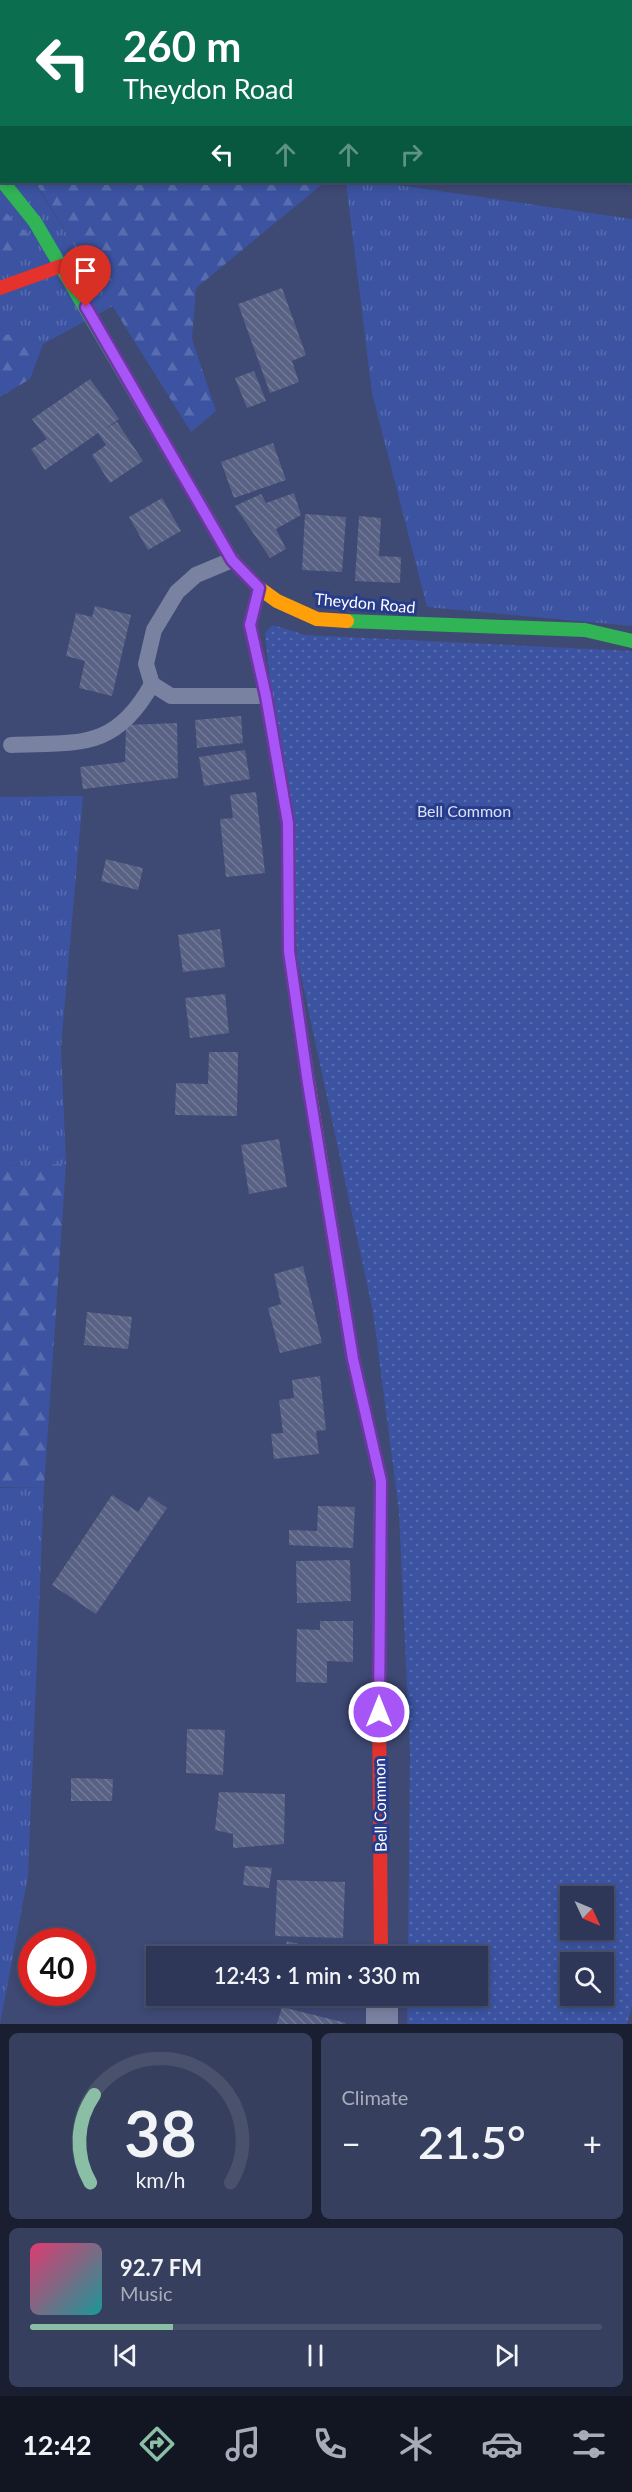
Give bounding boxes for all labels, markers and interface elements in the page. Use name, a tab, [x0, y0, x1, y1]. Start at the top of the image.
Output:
text: 260 m	[123, 21, 241, 71]
icon: left	[24, 24, 102, 102]
text: Theydon Road	[123, 72, 294, 105]
icon: left	[206, 138, 239, 171]
icon: ahead	[269, 138, 302, 171]
icon: ahead	[332, 138, 365, 171]
icon: right	[395, 138, 428, 171]
pin	[60, 245, 111, 307]
icon: arrive	[69, 254, 102, 287]
street label: Theydon Road	[314, 589, 416, 616]
park label: Bell Common	[417, 801, 511, 820]
position arrow	[347, 1680, 411, 1744]
street label: Bell Common	[369, 1758, 390, 1852]
north arrow	[560, 1886, 614, 1940]
map controls	[560, 1886, 614, 2006]
speed limit sign: 40	[18, 1928, 96, 2006]
button: search	[560, 1952, 614, 2006]
text: 12:43 · 1 min · 330 m	[214, 1962, 420, 1989]
text: Climate	[342, 2085, 408, 2109]
text: 38	[124, 2095, 196, 2170]
text: 21.5°	[418, 2115, 526, 2169]
text: −	[342, 2123, 361, 2163]
text: +	[583, 2123, 602, 2163]
text: km/h	[135, 2167, 185, 2193]
text: 92.7 FM	[120, 2254, 202, 2281]
text: Music	[120, 2281, 173, 2305]
icon: previous	[109, 2339, 142, 2372]
icon: pause	[299, 2339, 332, 2372]
icon: next	[490, 2339, 523, 2372]
icon: directions	[136, 2423, 178, 2465]
icon: music	[222, 2423, 264, 2465]
icon: phone	[309, 2423, 351, 2465]
icon: climate	[395, 2423, 437, 2465]
icon: car	[481, 2423, 523, 2465]
icon: filters	[568, 2423, 610, 2465]
text: 12:42	[22, 2428, 92, 2461]

